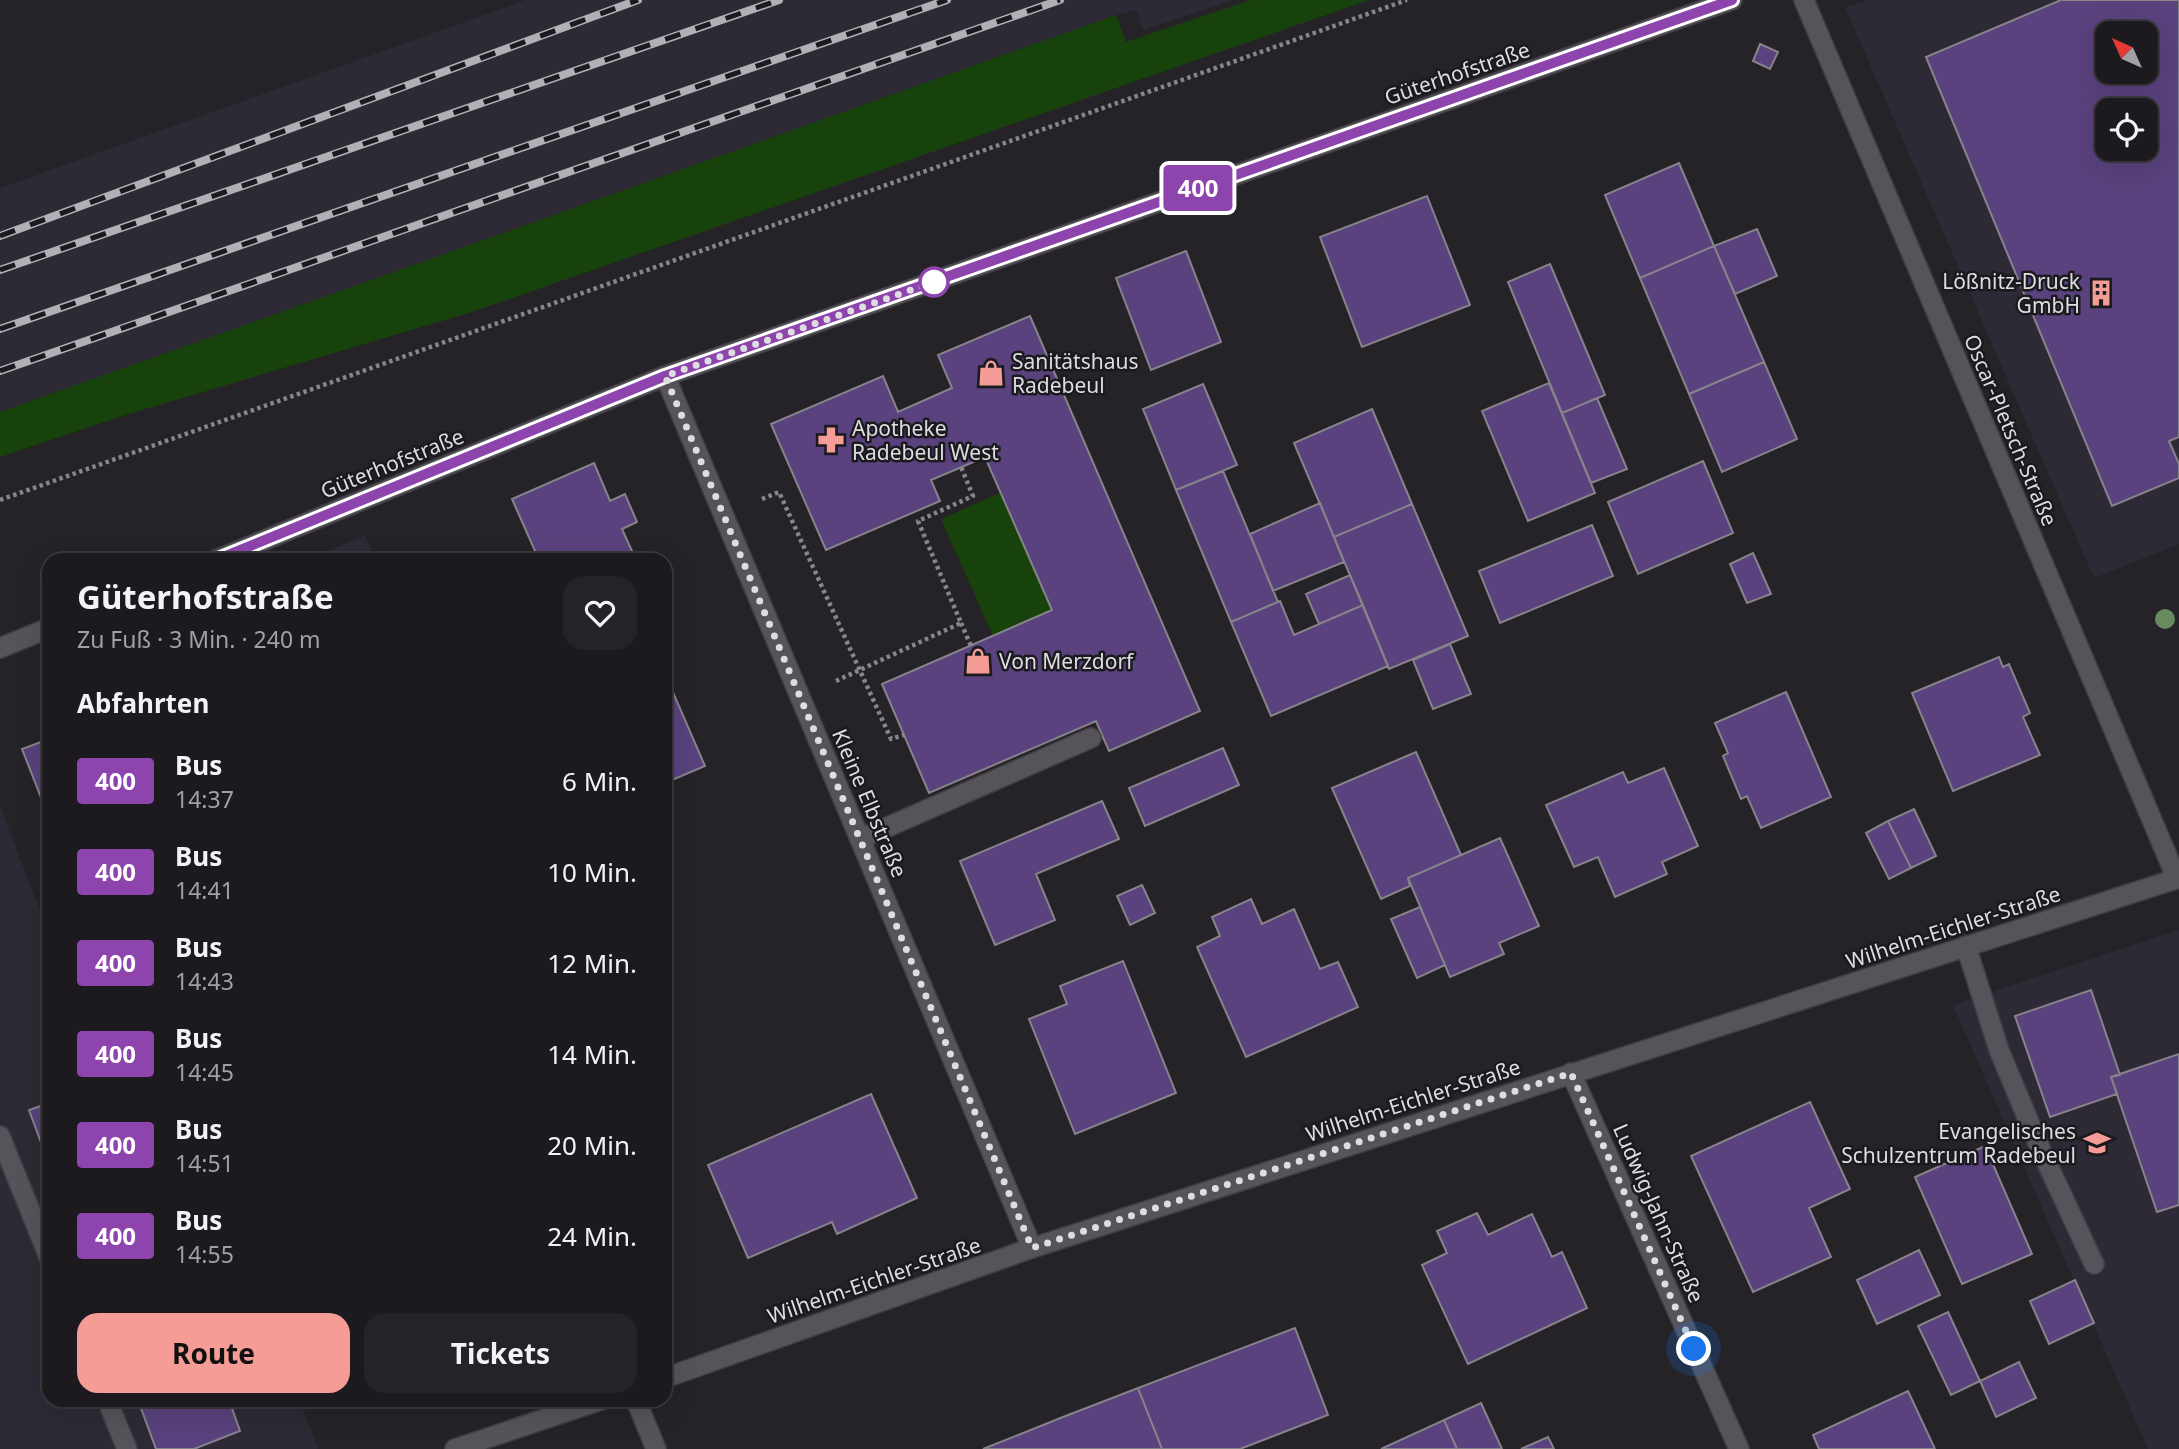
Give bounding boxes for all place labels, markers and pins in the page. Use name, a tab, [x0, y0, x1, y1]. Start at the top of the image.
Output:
unlabelled marker	[919, 267, 949, 297]
place label: Lößnitz-Druck GmbH	[1942, 267, 2081, 319]
building icon: Lößnitz-Druck GmbH	[2086, 278, 2116, 308]
place label: Sanitätshaus Radebeul	[1012, 347, 1139, 399]
shop icon: Sanitätshaus Radebeul	[976, 358, 1006, 388]
place label: Apotheke Radebeul West	[852, 414, 999, 466]
pharmacy icon: Apotheke Radebeul West	[816, 425, 846, 455]
shop icon: Von Merzdorf	[963, 646, 993, 676]
place label: Von Merzdorf	[999, 647, 1135, 675]
place label: Evangelisches Schulzentrum Radebeul	[1841, 1117, 2076, 1169]
school or university icon: Evangelisches Schulzentrum Radebeul	[2082, 1128, 2112, 1158]

